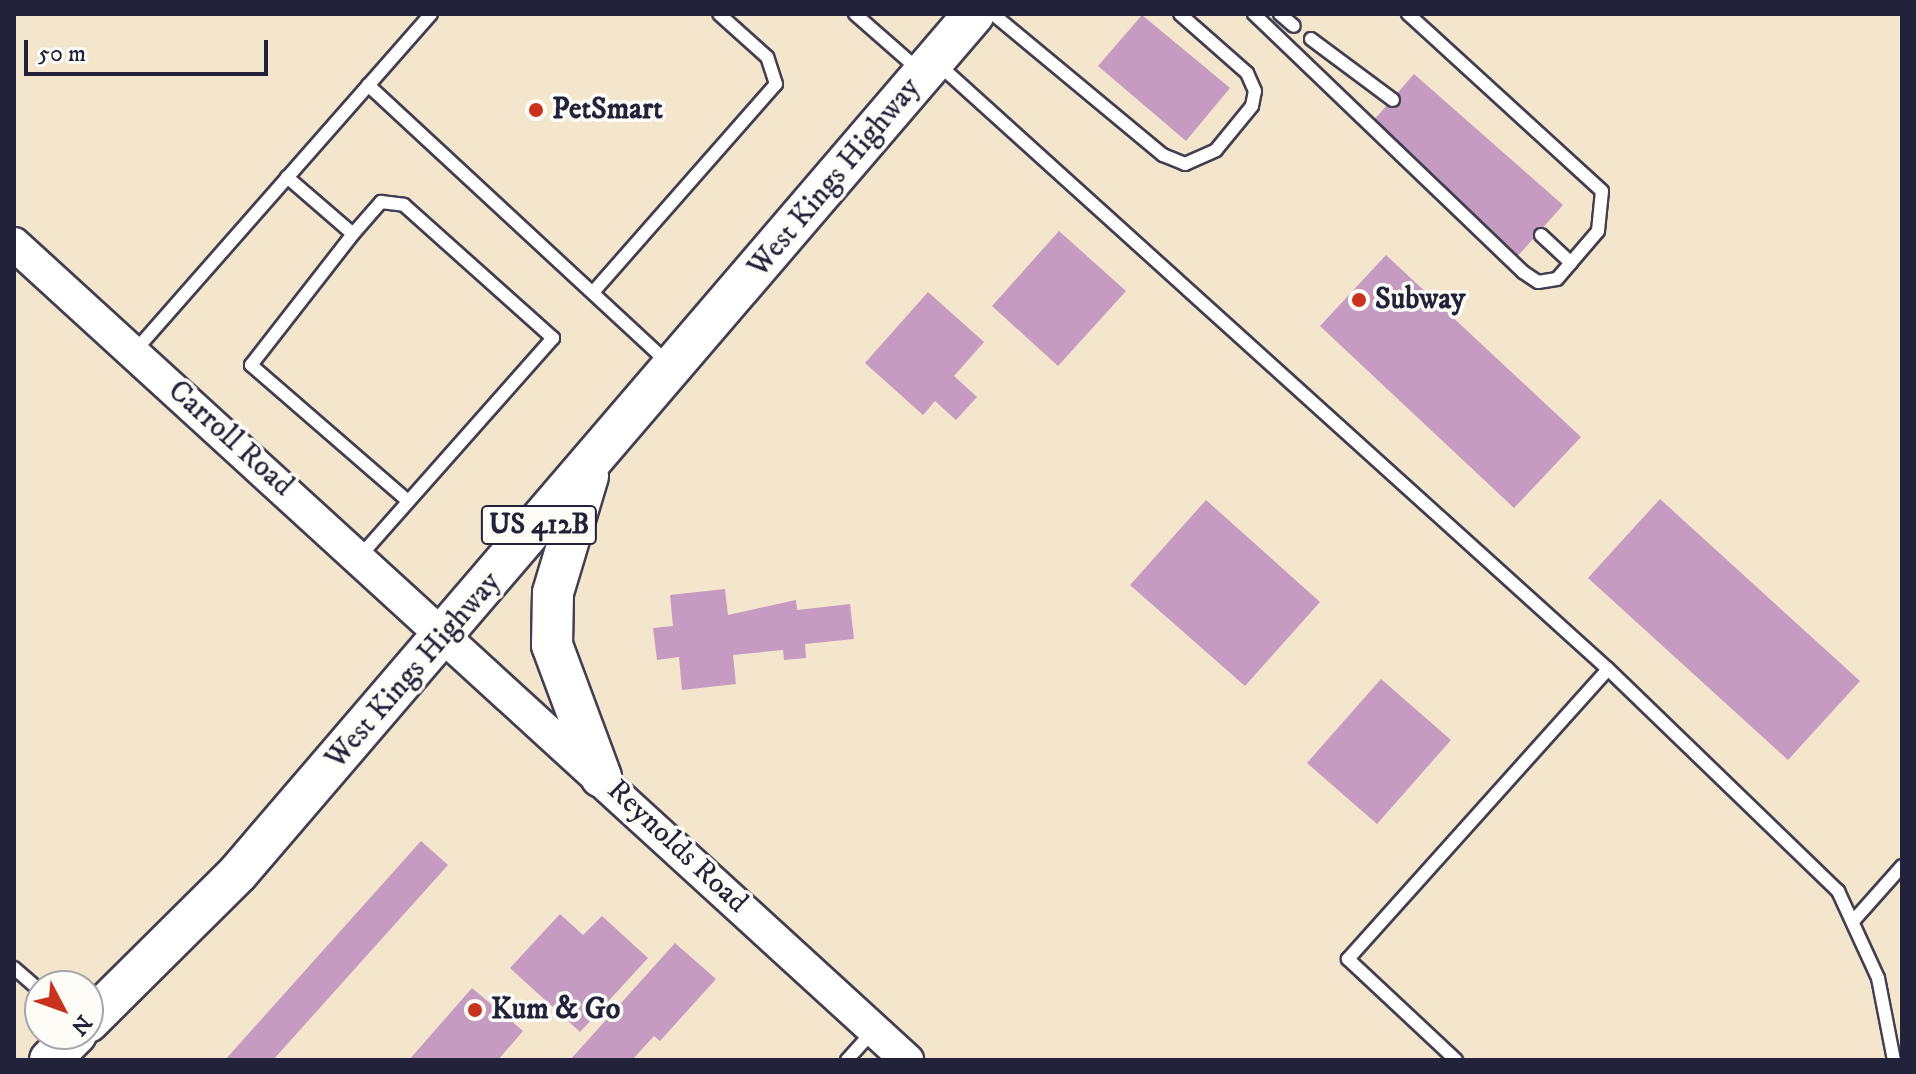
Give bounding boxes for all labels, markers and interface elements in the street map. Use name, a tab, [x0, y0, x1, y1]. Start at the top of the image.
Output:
scale bar	[28, 24, 272, 74]
text: 50 m	[38, 39, 86, 69]
street label: West Kings Highway	[741, 71, 929, 285]
place label: PetSmart	[552, 92, 663, 128]
marker: PetSmart	[527, 101, 545, 119]
place label: Subway	[1375, 282, 1465, 318]
marker: Subway	[1350, 291, 1368, 309]
street label: Carroll Road	[160, 373, 300, 505]
road number: US 412B	[479, 501, 599, 549]
street label: West Kings Highway	[319, 565, 509, 777]
street label: Reynolds Road	[599, 773, 755, 921]
north arrow	[24, 970, 104, 1050]
place label: Kum & Go	[491, 992, 620, 1028]
marker: Kum & Go	[466, 1001, 484, 1019]
text: N	[65, 1009, 97, 1040]

